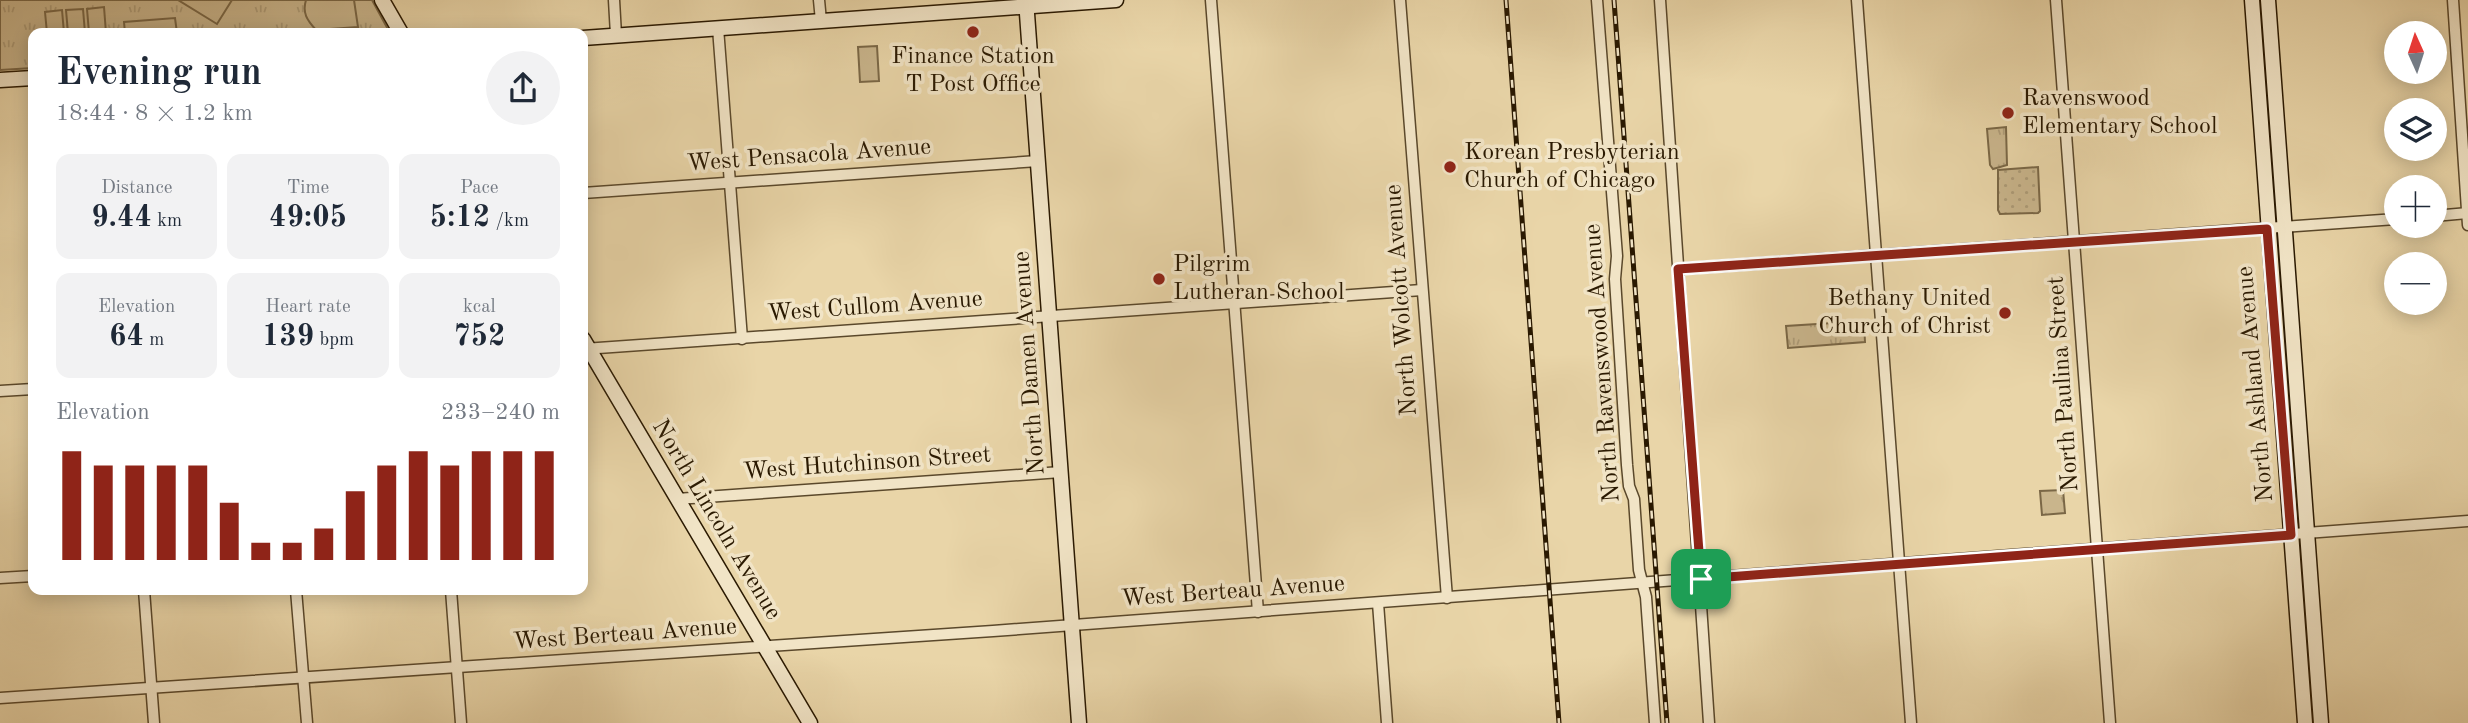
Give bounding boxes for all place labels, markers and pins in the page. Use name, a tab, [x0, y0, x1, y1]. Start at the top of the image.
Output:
marker: Finance Station T Post Office	[965, 24, 981, 40]
place label: Finance Station T Post Office	[891, 45, 1055, 97]
place label: Ravenswood Elementary School	[2022, 87, 2217, 139]
marker: Ravenswood Elementary School	[2000, 105, 2016, 121]
place label: Korean Presbyterian Church of Chicago	[1464, 141, 1680, 193]
marker: Korean Presbyterian Church of Chicago	[1442, 159, 1458, 175]
place label: Pilgrim Lutheran School	[1173, 253, 1344, 305]
marker: Pilgrim Lutheran School	[1151, 271, 1167, 287]
place label: Bethany United Church of Christ	[1818, 287, 1991, 339]
marker: Bethany United Church of Christ	[1997, 305, 2013, 321]
pin	[1671, 549, 1731, 609]

